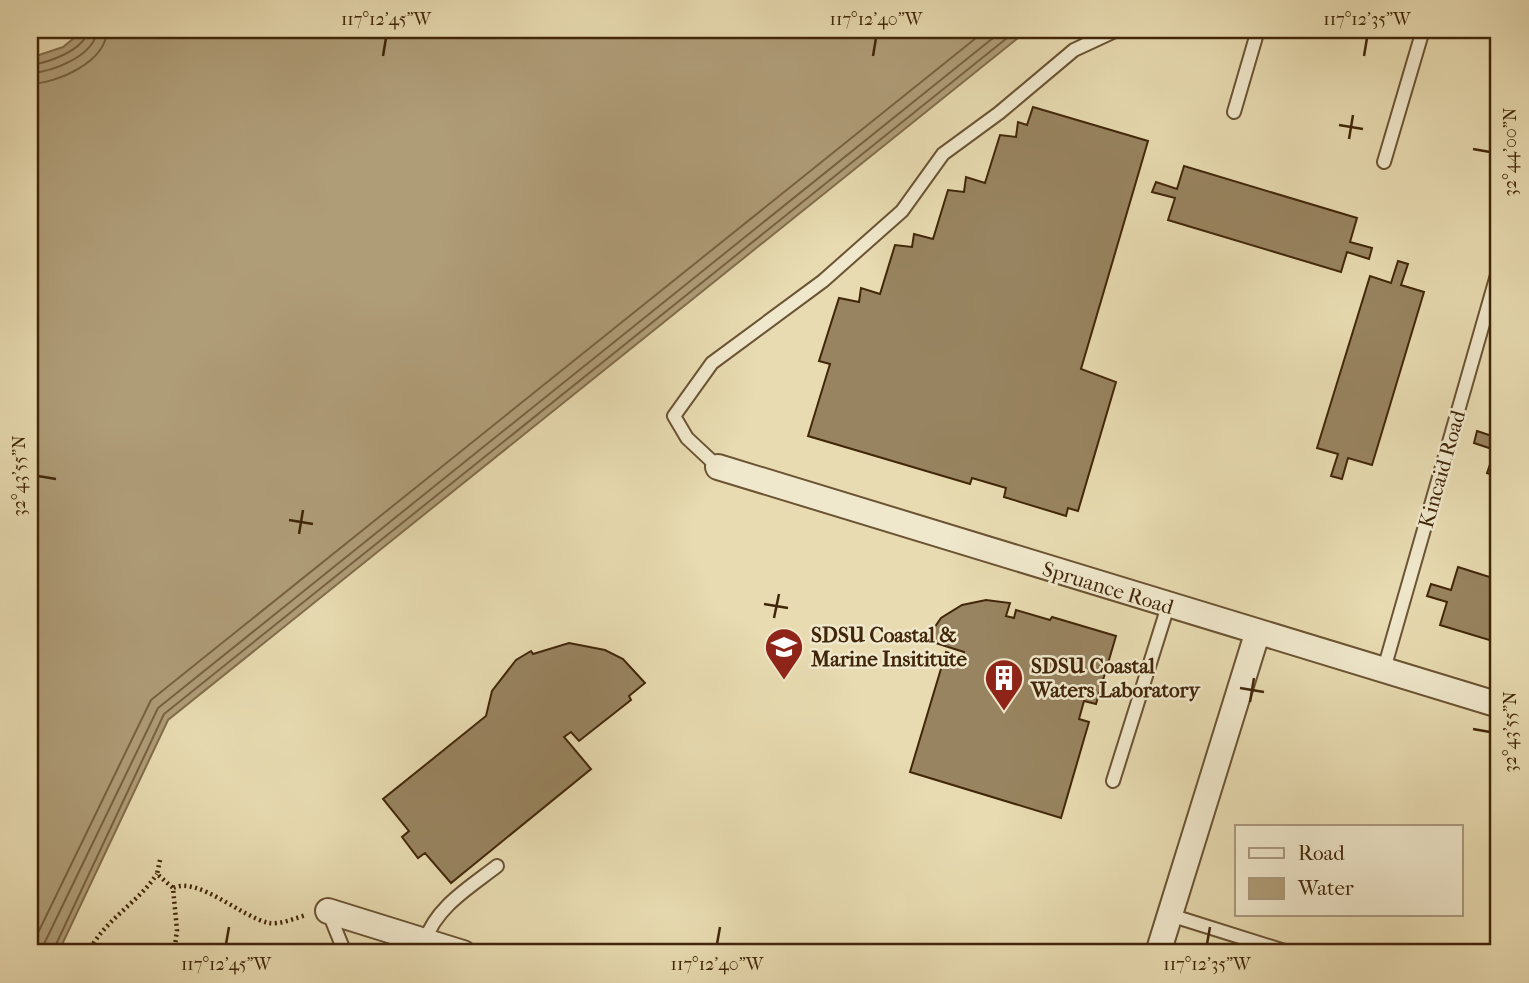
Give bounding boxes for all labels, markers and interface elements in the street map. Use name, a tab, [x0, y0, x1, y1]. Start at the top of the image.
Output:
text: 117°12'45"W	[341, 9, 432, 30]
text: 117°12'40"W	[830, 9, 924, 30]
text: 117°12'35"W	[1323, 9, 1412, 30]
text: 32°44'00"N	[1500, 107, 1521, 196]
street label: Kincaid Road	[1414, 407, 1470, 531]
text: 32°43'55"N	[9, 435, 30, 517]
street label: Spruance Road	[1040, 557, 1177, 619]
place label: SDSU Coastal & Marine Insititute	[810, 623, 968, 671]
school or university icon: SDSU Coastal & Marine Insititute	[763, 626, 805, 681]
place label: SDSU Coastal Waters Laboratory	[1030, 654, 1201, 702]
building icon: SDSU Coastal Waters Laboratory	[983, 657, 1025, 712]
text: 32°43'55"N	[1500, 691, 1521, 773]
legend	[1235, 825, 1462, 916]
text: Road	[1298, 841, 1345, 865]
text: Water	[1297, 876, 1354, 900]
text: 117°12'45"W	[181, 954, 272, 975]
text: 117°12'40"W	[671, 954, 765, 975]
text: 117°12'35"W	[1163, 954, 1252, 975]

